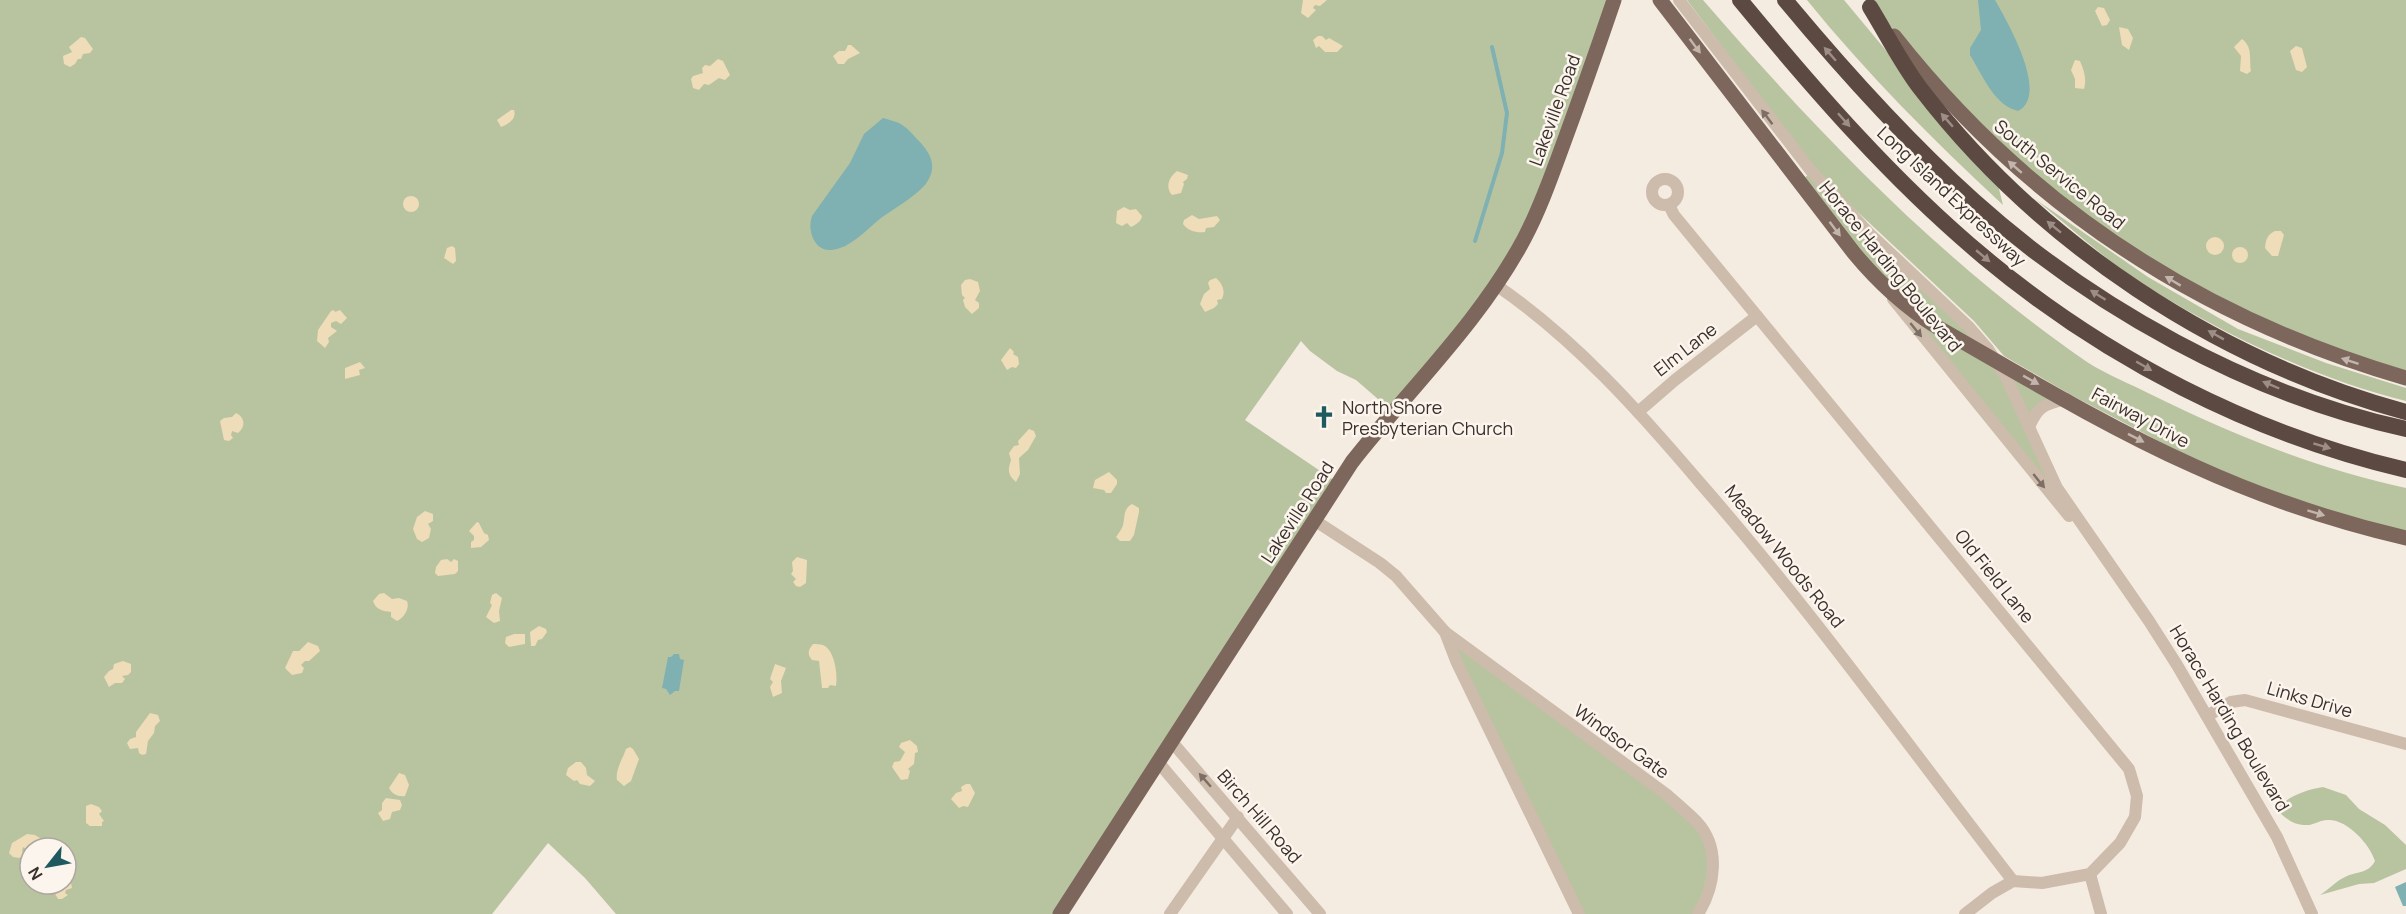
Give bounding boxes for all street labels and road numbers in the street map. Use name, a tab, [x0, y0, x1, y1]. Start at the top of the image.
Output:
street label: Lakeville Road	[1523, 51, 1585, 169]
street label: South Service Road	[1990, 114, 2130, 234]
street label: Long Island Expressway	[1872, 121, 2032, 272]
street label: Horace Harding Boulevard	[1814, 175, 1968, 357]
street label: Elm Lane	[1649, 317, 1721, 381]
street label: Fairway Drive	[2088, 381, 2194, 453]
street label: Lakeville Road	[1255, 457, 1339, 567]
street label: Meadow Woods Road	[1720, 480, 1850, 632]
street label: Old Field Lane	[1950, 524, 2040, 628]
street label: Horace Harding Boulevard	[2165, 620, 2295, 816]
street label: Links Drive	[2264, 675, 2356, 723]
street label: Windsor Gate	[1570, 698, 1674, 784]
street label: Birch Hill Road	[1213, 764, 1307, 868]

